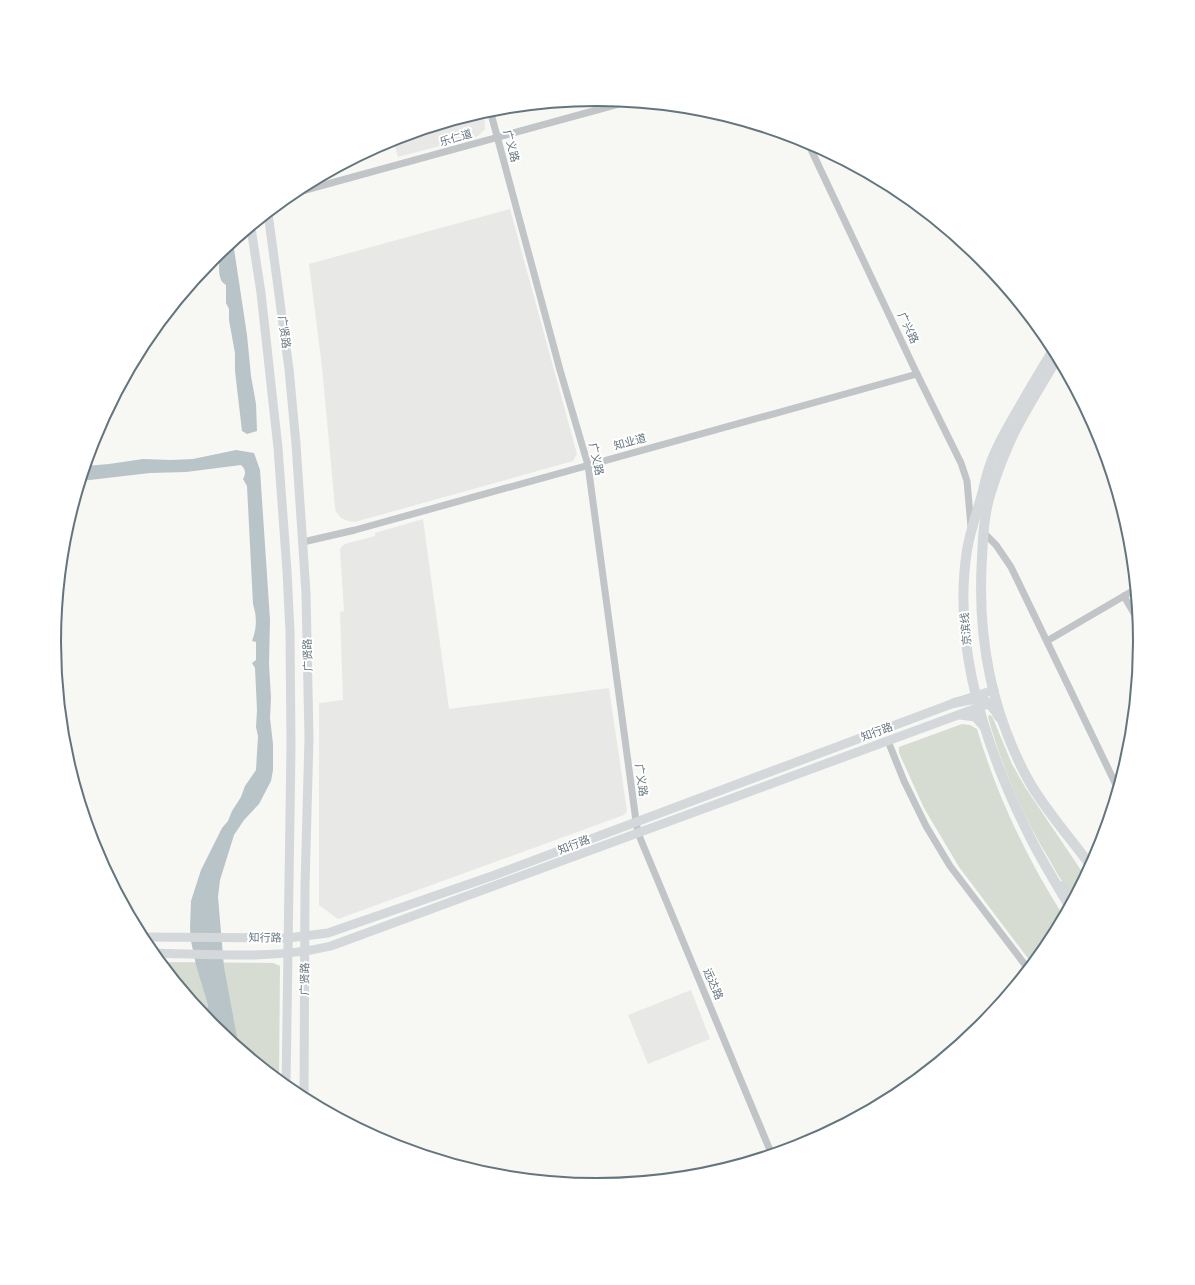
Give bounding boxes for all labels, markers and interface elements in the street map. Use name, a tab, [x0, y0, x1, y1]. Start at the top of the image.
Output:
street label: 乐仁道	[438, 127, 474, 149]
street label: 广义路	[500, 128, 522, 164]
street label: 广兴路	[895, 310, 921, 346]
street label: 广贤路	[275, 315, 293, 349]
street label: 知业道	[612, 431, 648, 453]
street label: 广义路	[586, 441, 606, 477]
street label: 京滨线	[958, 612, 974, 646]
street label: 广贤路	[301, 638, 315, 672]
street label: 知行路	[859, 720, 895, 744]
street label: 广义路	[632, 763, 650, 797]
street label: 知行路	[556, 833, 592, 857]
street label: 知行路	[248, 931, 282, 945]
street label: 广贤路	[298, 962, 312, 996]
street label: 远达路	[701, 966, 725, 1002]

